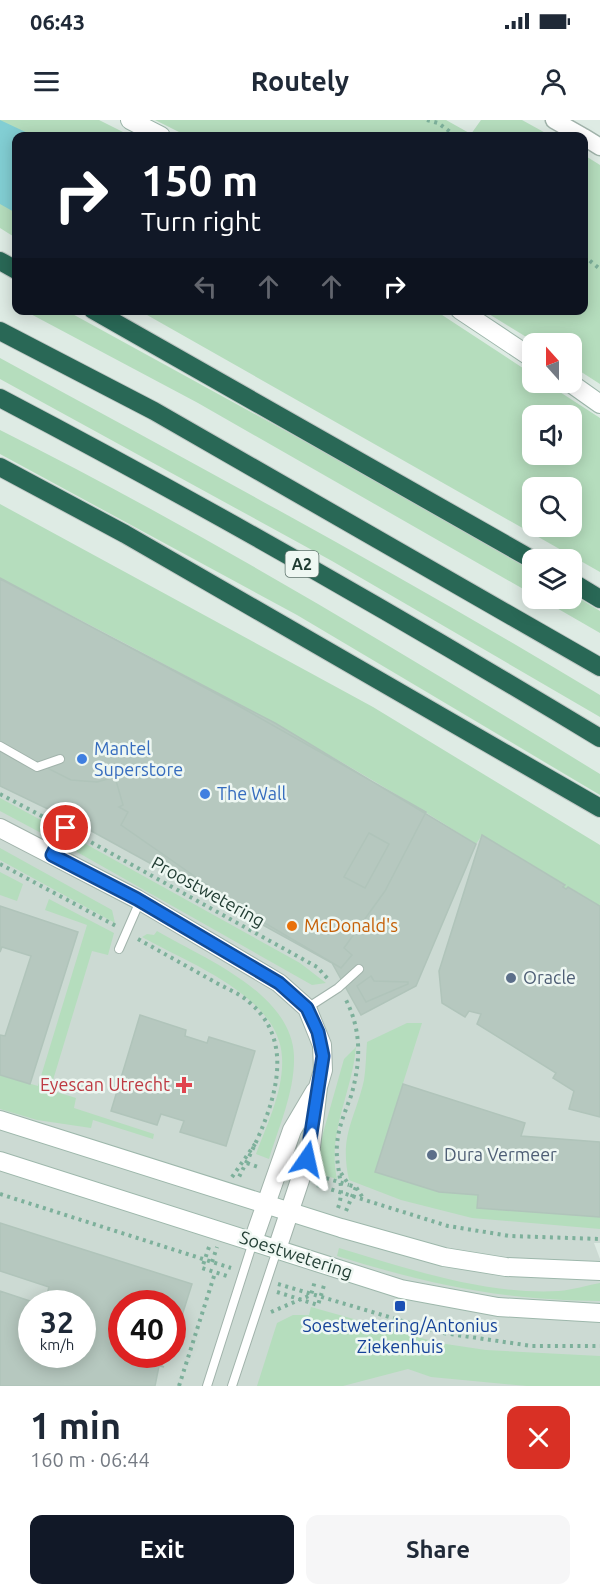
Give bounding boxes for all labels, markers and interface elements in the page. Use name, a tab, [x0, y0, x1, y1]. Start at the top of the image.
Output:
text: 06:43	[30, 9, 85, 34]
icon: menu	[30, 65, 63, 98]
icon: person	[537, 65, 570, 98]
text: Routely	[251, 66, 349, 96]
icon: right	[42, 156, 120, 234]
text: 150 m	[141, 157, 258, 204]
text: Turn right	[141, 206, 261, 236]
icon: left	[189, 270, 222, 303]
icon: ahead	[252, 270, 285, 303]
icon: ahead	[315, 270, 348, 303]
icon: right	[378, 270, 411, 303]
north arrow	[522, 333, 582, 393]
map controls	[522, 333, 582, 609]
button: sound	[522, 405, 582, 465]
button: search	[522, 477, 582, 537]
button: layers	[522, 549, 582, 609]
road number: A2	[286, 551, 318, 577]
place label: Mantel Superstore	[94, 738, 183, 779]
marker: Mantel Superstore	[75, 752, 89, 766]
place label: The Wall	[217, 783, 287, 803]
marker: The Wall	[198, 787, 212, 801]
pin	[40, 802, 91, 853]
icon: arrive	[49, 811, 82, 844]
street label: Proostwetering	[148, 852, 269, 930]
place label: McDonald's	[304, 915, 398, 935]
marker: McDonald's	[285, 919, 299, 933]
place label: Oracle	[523, 967, 576, 987]
marker: Oracle	[504, 971, 518, 985]
place label: Eyescan Utrecht	[40, 1074, 170, 1094]
marker: Eyescan Utrecht	[175, 1076, 193, 1094]
position arrow	[275, 1127, 339, 1191]
place label: Dura Vermeer	[444, 1144, 557, 1164]
marker: Dura Vermeer	[425, 1148, 439, 1162]
street label: Soestwetering	[237, 1226, 355, 1282]
speed limit sign: 40	[108, 1290, 186, 1368]
marker: Soestwetering/Antonius Ziekenhuis	[393, 1299, 407, 1313]
text: 32	[40, 1305, 74, 1339]
place label: Soestwetering/Antonius Ziekenhuis	[302, 1315, 498, 1356]
text: km/h	[40, 1336, 74, 1353]
text: 1 min	[30, 1405, 121, 1446]
button: close	[507, 1406, 570, 1469]
text: 160 m · 06:44	[30, 1448, 150, 1471]
button: Exit	[30, 1515, 294, 1584]
button: Share	[306, 1515, 570, 1584]

